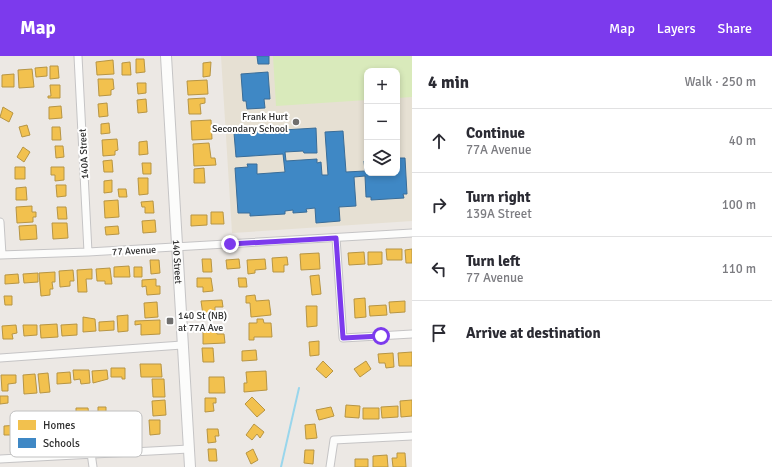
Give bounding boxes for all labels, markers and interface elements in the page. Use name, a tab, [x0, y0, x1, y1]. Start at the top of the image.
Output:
text: Map	[20, 16, 56, 40]
text: Map	[609, 20, 635, 37]
text: Layers	[657, 20, 696, 37]
text: Share	[718, 20, 752, 37]
map controls	[364, 68, 400, 176]
button: +	[364, 68, 400, 104]
text: 4 min	[428, 72, 469, 93]
text: Walk · 250 m	[685, 74, 756, 90]
button: −	[364, 104, 400, 140]
place label: Frank Hurt Secondary School	[212, 111, 288, 135]
marker: Frank Hurt Secondary School	[291, 117, 301, 127]
text: Continue	[466, 124, 525, 142]
street label: 140A Street	[77, 128, 91, 180]
icon: ahead	[428, 130, 450, 152]
text: 40 m	[729, 133, 756, 149]
button: layers	[364, 140, 400, 176]
text: 77A Avenue	[466, 142, 532, 158]
text: Turn right	[466, 188, 531, 206]
icon: right	[428, 194, 450, 216]
text: 100 m	[722, 197, 756, 213]
text: 139A Street	[466, 206, 532, 222]
route end	[221, 235, 239, 253]
street label: 140 Street	[170, 239, 184, 285]
street label: 77 Avenue	[112, 244, 156, 258]
text: Turn left	[466, 252, 520, 270]
icon: left	[428, 258, 450, 280]
text: 110 m	[722, 261, 756, 277]
text: 77 Avenue	[466, 270, 524, 286]
place label: 140 St (NB) at 77A Ave	[178, 310, 227, 334]
marker: 140 St (NB) at 77A Ave	[165, 316, 175, 326]
icon: arrive	[428, 322, 450, 344]
text: Arrive at destination	[466, 324, 601, 342]
route start	[372, 327, 390, 345]
legend	[10, 411, 142, 457]
text: Homes	[43, 419, 75, 432]
text: Schools	[43, 437, 80, 450]

